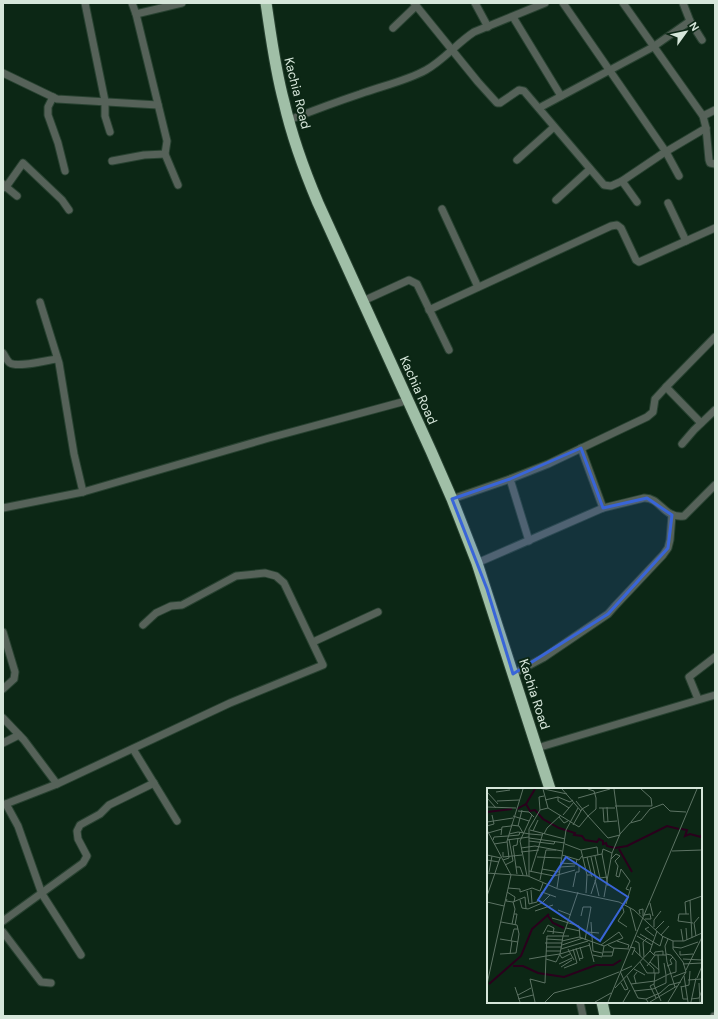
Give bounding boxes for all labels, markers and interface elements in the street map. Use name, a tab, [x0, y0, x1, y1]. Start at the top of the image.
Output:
north arrow	[666, 12, 706, 52]
text: N	[686, 19, 702, 34]
street label: Kachia Road	[280, 56, 315, 131]
street label: Kachia Road	[396, 353, 441, 427]
street label: Kachia Road	[515, 657, 554, 732]
inset map	[487, 788, 702, 1003]

